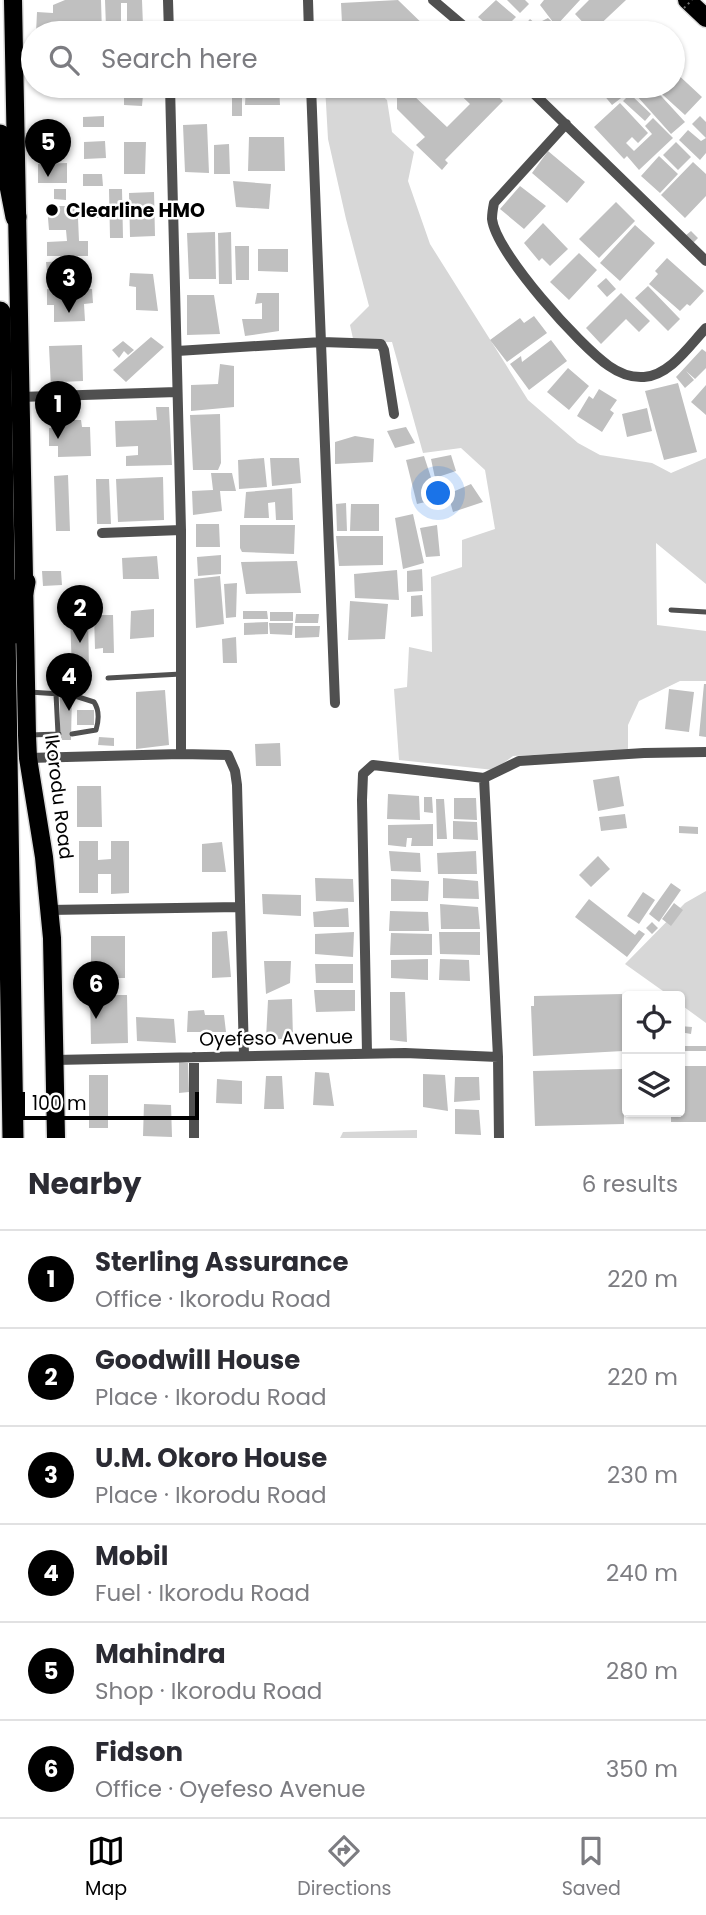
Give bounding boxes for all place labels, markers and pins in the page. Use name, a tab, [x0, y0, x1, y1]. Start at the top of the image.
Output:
pin: 5	[25, 119, 71, 177]
place label: Clearline HMO	[66, 197, 205, 224]
marker: Clearline HMO	[44, 202, 60, 218]
pin: 3	[46, 255, 92, 313]
pin: 1	[35, 381, 81, 439]
pin: 2	[57, 585, 103, 643]
pin: 4	[46, 653, 92, 711]
pin: 6	[73, 961, 119, 1019]

